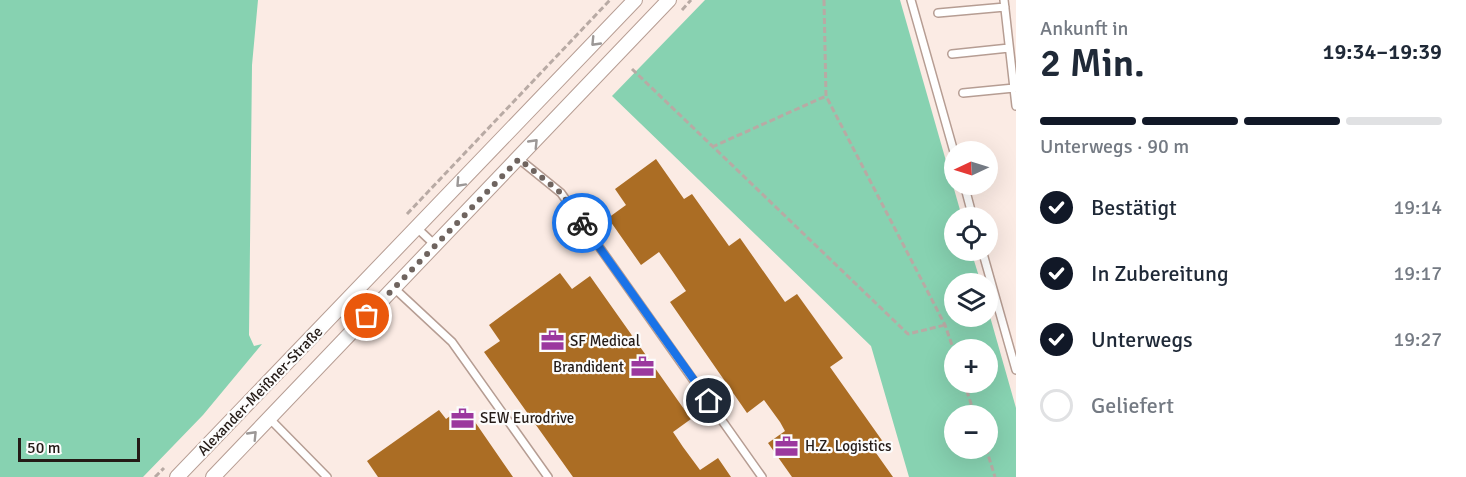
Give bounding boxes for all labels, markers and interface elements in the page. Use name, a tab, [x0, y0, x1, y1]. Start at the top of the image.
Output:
text: Ankunft in	[1040, 16, 1128, 41]
one-way arrow	[591, 35, 602, 46]
text: 19:34–19:39	[1323, 38, 1442, 65]
text: 2 Min.	[1040, 39, 1145, 87]
text: Unterwegs · 90 m	[1040, 134, 1189, 159]
one-way arrow	[527, 139, 538, 149]
north arrow	[944, 141, 998, 195]
map controls	[944, 141, 998, 459]
one-way arrow	[456, 176, 467, 187]
icon: check	[1040, 191, 1073, 224]
courier	[552, 193, 612, 253]
text: Bestätigt	[1091, 194, 1177, 221]
text: 19:14	[1393, 195, 1442, 220]
icon: bike	[566, 207, 599, 240]
button: locate	[944, 207, 998, 261]
icon: check	[1040, 257, 1073, 290]
text: In Zubereitung	[1091, 260, 1229, 287]
text: 19:17	[1393, 261, 1442, 286]
button: layers	[944, 273, 998, 327]
pin	[341, 290, 392, 341]
icon: bag	[350, 299, 383, 332]
street label: Alexander-Meißner-Straße	[194, 323, 326, 459]
icon: check	[1040, 323, 1073, 356]
text: Unterwegs	[1091, 326, 1193, 353]
text: 19:27	[1393, 327, 1442, 352]
office icon: SF Medical	[539, 328, 565, 354]
place label: SF Medical	[570, 332, 640, 350]
button: +	[944, 339, 998, 393]
office icon: Brandident	[629, 354, 655, 380]
place label: Brandident	[553, 358, 624, 376]
pin	[683, 375, 734, 426]
icon: home	[692, 384, 725, 417]
text: Geliefert	[1091, 392, 1174, 419]
office icon: SEW Eurodrive	[449, 405, 475, 431]
button: −	[944, 405, 998, 459]
place label: SEW Eurodrive	[480, 409, 574, 427]
one-way arrow	[246, 431, 257, 441]
office icon: H.Z. Logistics	[774, 433, 800, 459]
scale bar	[18, 435, 140, 462]
place label: H.Z. Logistics	[805, 437, 892, 455]
text: 50 m	[27, 438, 61, 458]

